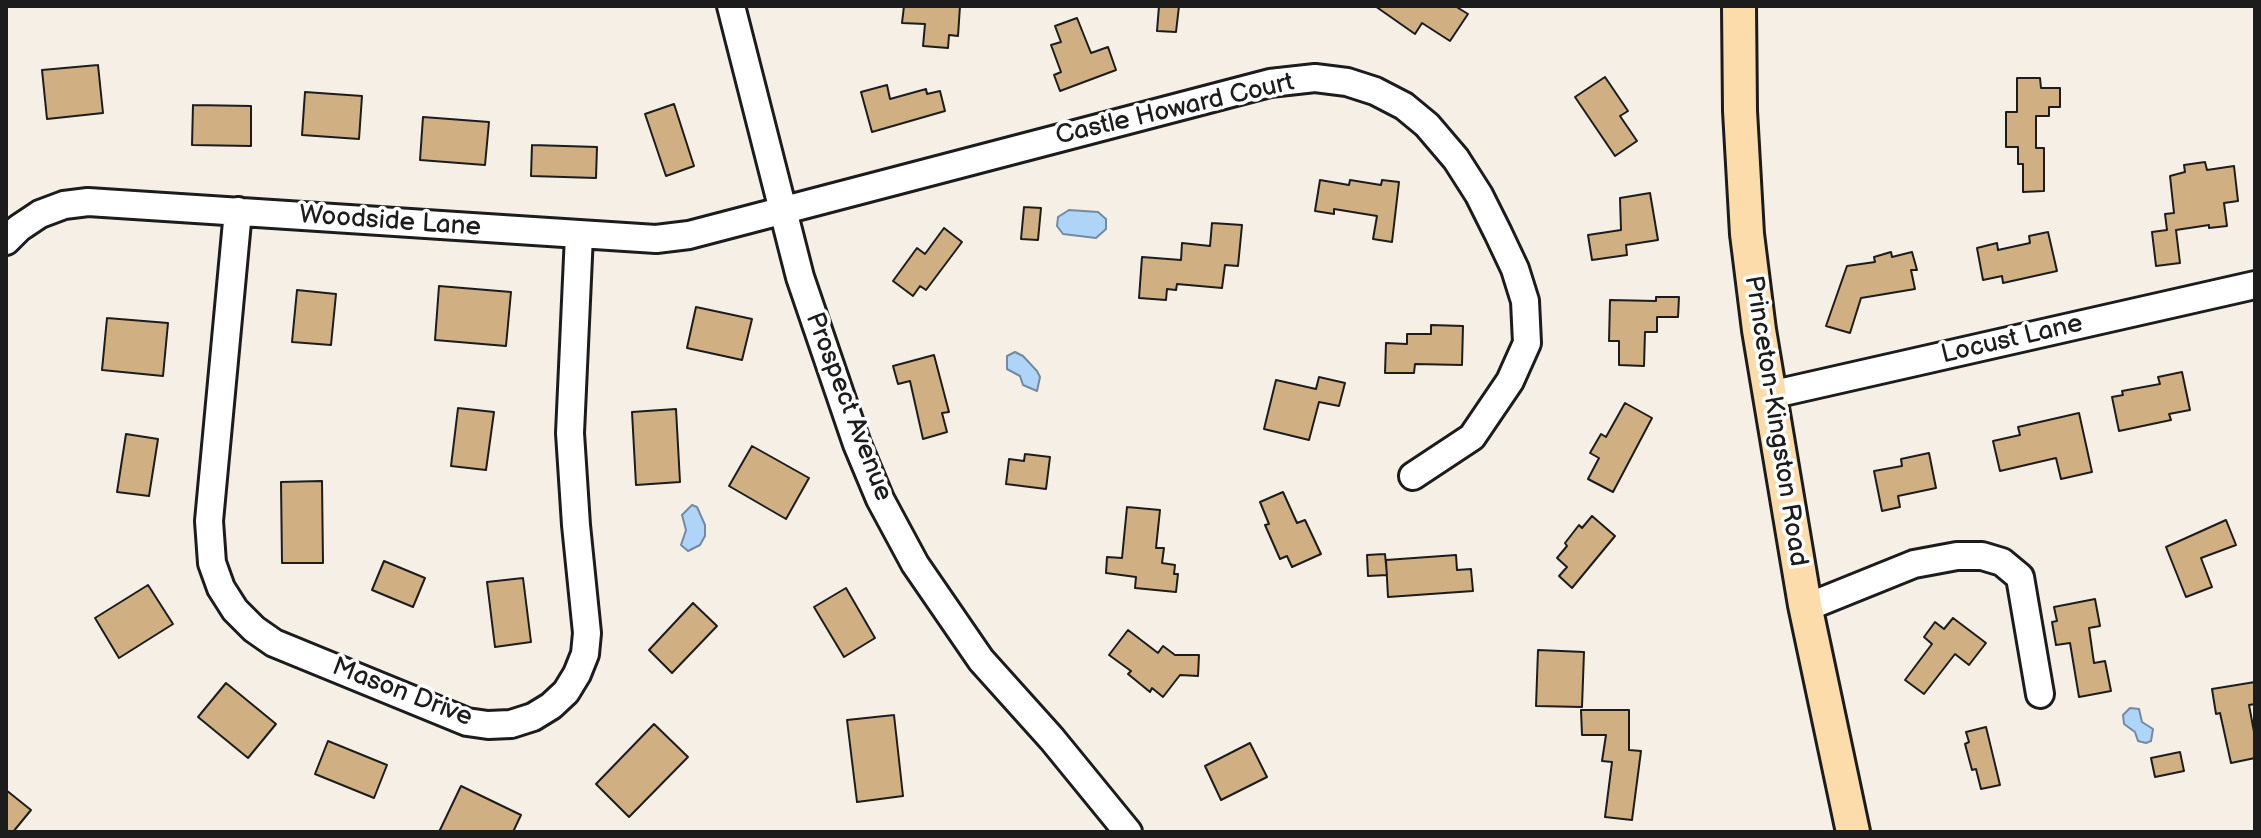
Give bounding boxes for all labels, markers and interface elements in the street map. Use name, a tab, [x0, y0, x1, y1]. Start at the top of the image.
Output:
street label: Castle Howard Court	[1053, 67, 1297, 153]
street label: Woodside Lane	[298, 200, 482, 244]
street label: Princeton-Kingston Road	[1737, 273, 1813, 569]
street label: Prospect Avenue	[798, 308, 898, 506]
street label: Locust Lane	[1938, 309, 2086, 371]
street label: Mason Drive	[328, 652, 476, 734]

